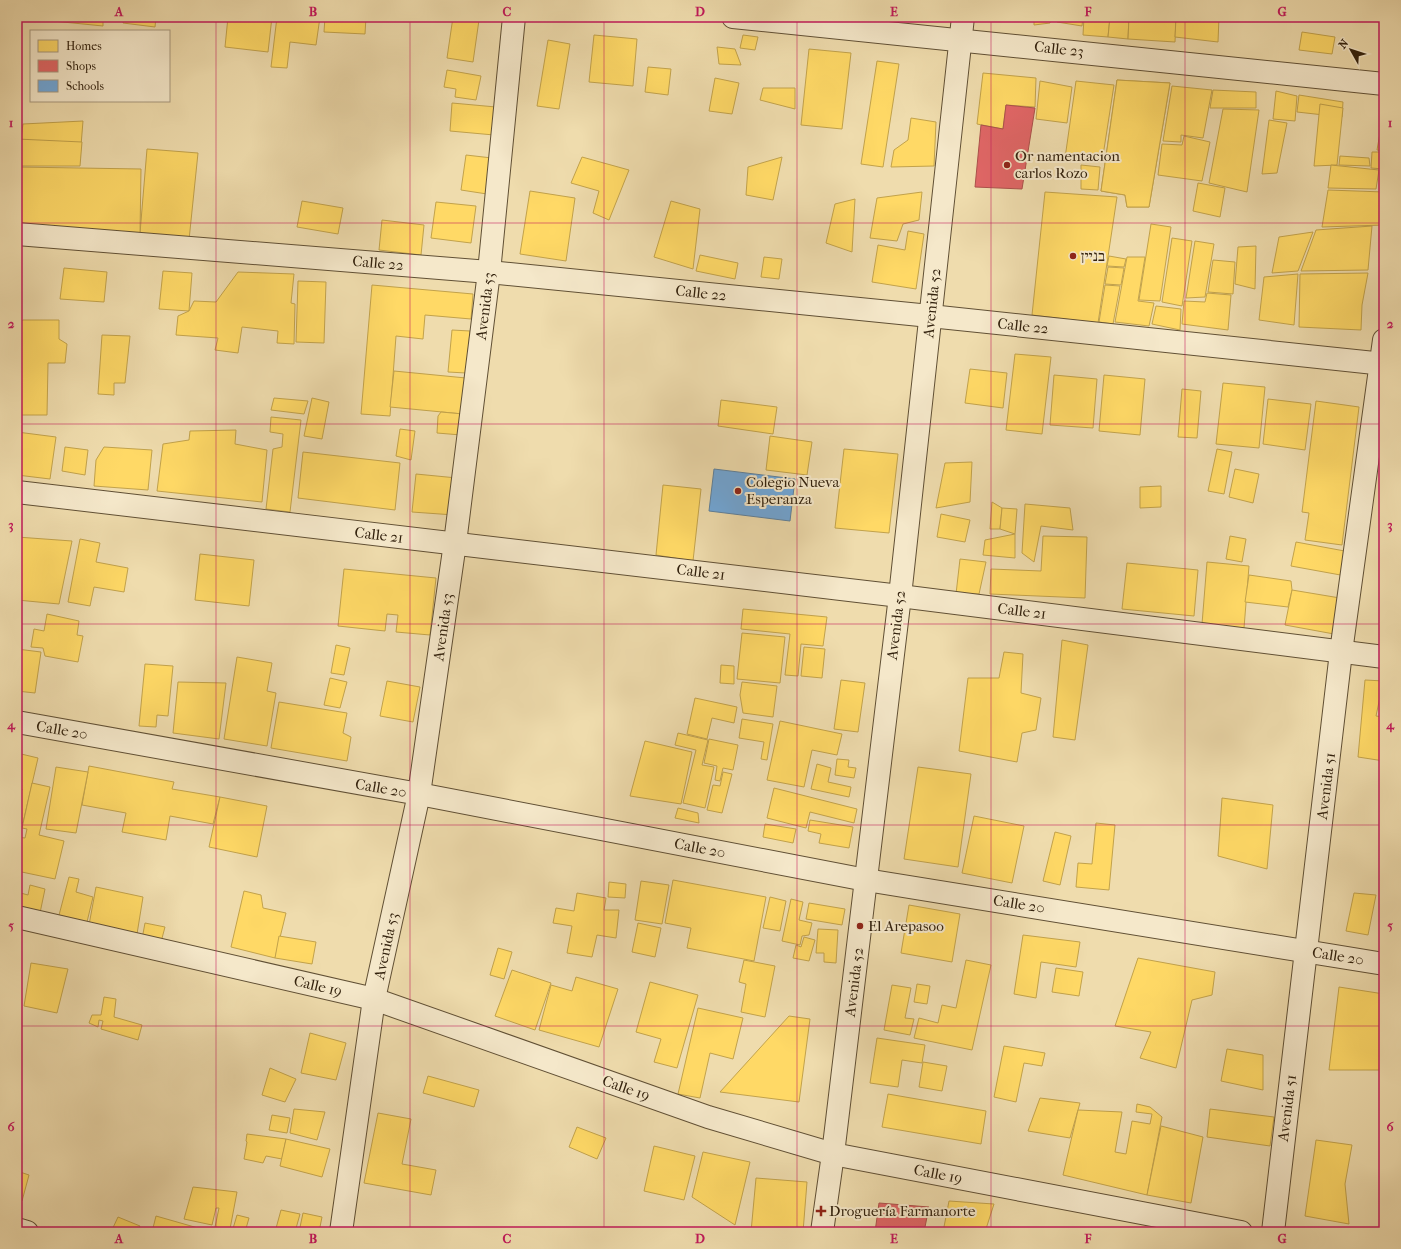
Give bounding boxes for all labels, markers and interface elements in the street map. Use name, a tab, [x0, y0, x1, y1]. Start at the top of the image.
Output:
text: A	[114, 4, 124, 19]
text: B	[309, 4, 318, 19]
text: C	[503, 4, 512, 19]
text: D	[695, 4, 705, 19]
text: E	[890, 4, 898, 19]
text: F	[1084, 4, 1092, 19]
text: G	[1277, 4, 1287, 19]
legend	[30, 30, 170, 102]
north arrow	[1331, 30, 1371, 70]
text: N	[1336, 36, 1352, 51]
street label: Calle 23	[1033, 37, 1085, 61]
text: Homes	[66, 39, 102, 53]
text: Shops	[66, 59, 96, 73]
text: Schools	[66, 79, 105, 93]
text: 1	[9, 115, 14, 130]
text: 1	[1388, 115, 1393, 130]
place label: Or namentacion carlos Rozo	[1015, 147, 1120, 182]
marker: Or namentacion carlos Rozo	[1002, 160, 1012, 170]
place label: בניין	[1081, 247, 1105, 265]
marker: בניין	[1068, 251, 1078, 261]
street label: Calle 22	[352, 252, 405, 274]
street label: Avenida 52	[919, 267, 945, 340]
street label: Avenida 53	[472, 271, 498, 342]
street label: Calle 22	[675, 281, 728, 305]
street label: Calle 22	[997, 314, 1050, 338]
text: 2	[8, 316, 15, 331]
text: 2	[1387, 316, 1394, 331]
place label: Colegio Nueva Esperanza	[746, 473, 840, 508]
marker: Colegio Nueva Esperanza	[733, 486, 743, 496]
text: 3	[8, 517, 14, 533]
text: 3	[1387, 517, 1393, 533]
street label: Calle 21	[354, 523, 404, 547]
street label: Calle 21	[676, 560, 726, 584]
street label: Avenida 52	[883, 589, 909, 662]
street label: Avenida 53	[429, 592, 457, 663]
street label: Calle 21	[997, 599, 1047, 623]
text: 4	[6, 717, 16, 733]
street label: Calle 20	[35, 717, 89, 743]
text: 4	[1385, 717, 1395, 733]
street label: Avenida 51	[1313, 752, 1339, 821]
street label: Calle 20	[354, 775, 408, 801]
street label: Calle 20	[673, 834, 727, 862]
street label: Calle 20	[992, 891, 1046, 917]
street label: Avenida 53	[370, 911, 402, 982]
place label: El Arepasoo	[868, 917, 944, 935]
text: 5	[8, 918, 14, 933]
text: 5	[1387, 918, 1393, 933]
marker: El Arepasoo	[855, 921, 865, 931]
street label: Calle 20	[1311, 943, 1365, 969]
street label: Avenida 52	[841, 946, 867, 1019]
street label: Calle 19	[292, 972, 344, 1000]
street label: Calle 19	[600, 1071, 652, 1105]
street label: Avenida 51	[1274, 1074, 1300, 1143]
text: 6	[7, 1119, 15, 1134]
text: 6	[1386, 1119, 1394, 1134]
street label: Calle 19	[912, 1160, 964, 1188]
place label: Droguería Farmanorte	[829, 1202, 976, 1220]
marker: Droguería Farmanorte	[816, 1206, 826, 1216]
text: A	[114, 1231, 124, 1246]
text: B	[309, 1231, 318, 1246]
text: C	[503, 1231, 512, 1246]
text: D	[695, 1231, 705, 1246]
text: E	[890, 1231, 898, 1246]
text: F	[1084, 1231, 1092, 1246]
text: G	[1277, 1231, 1287, 1246]

